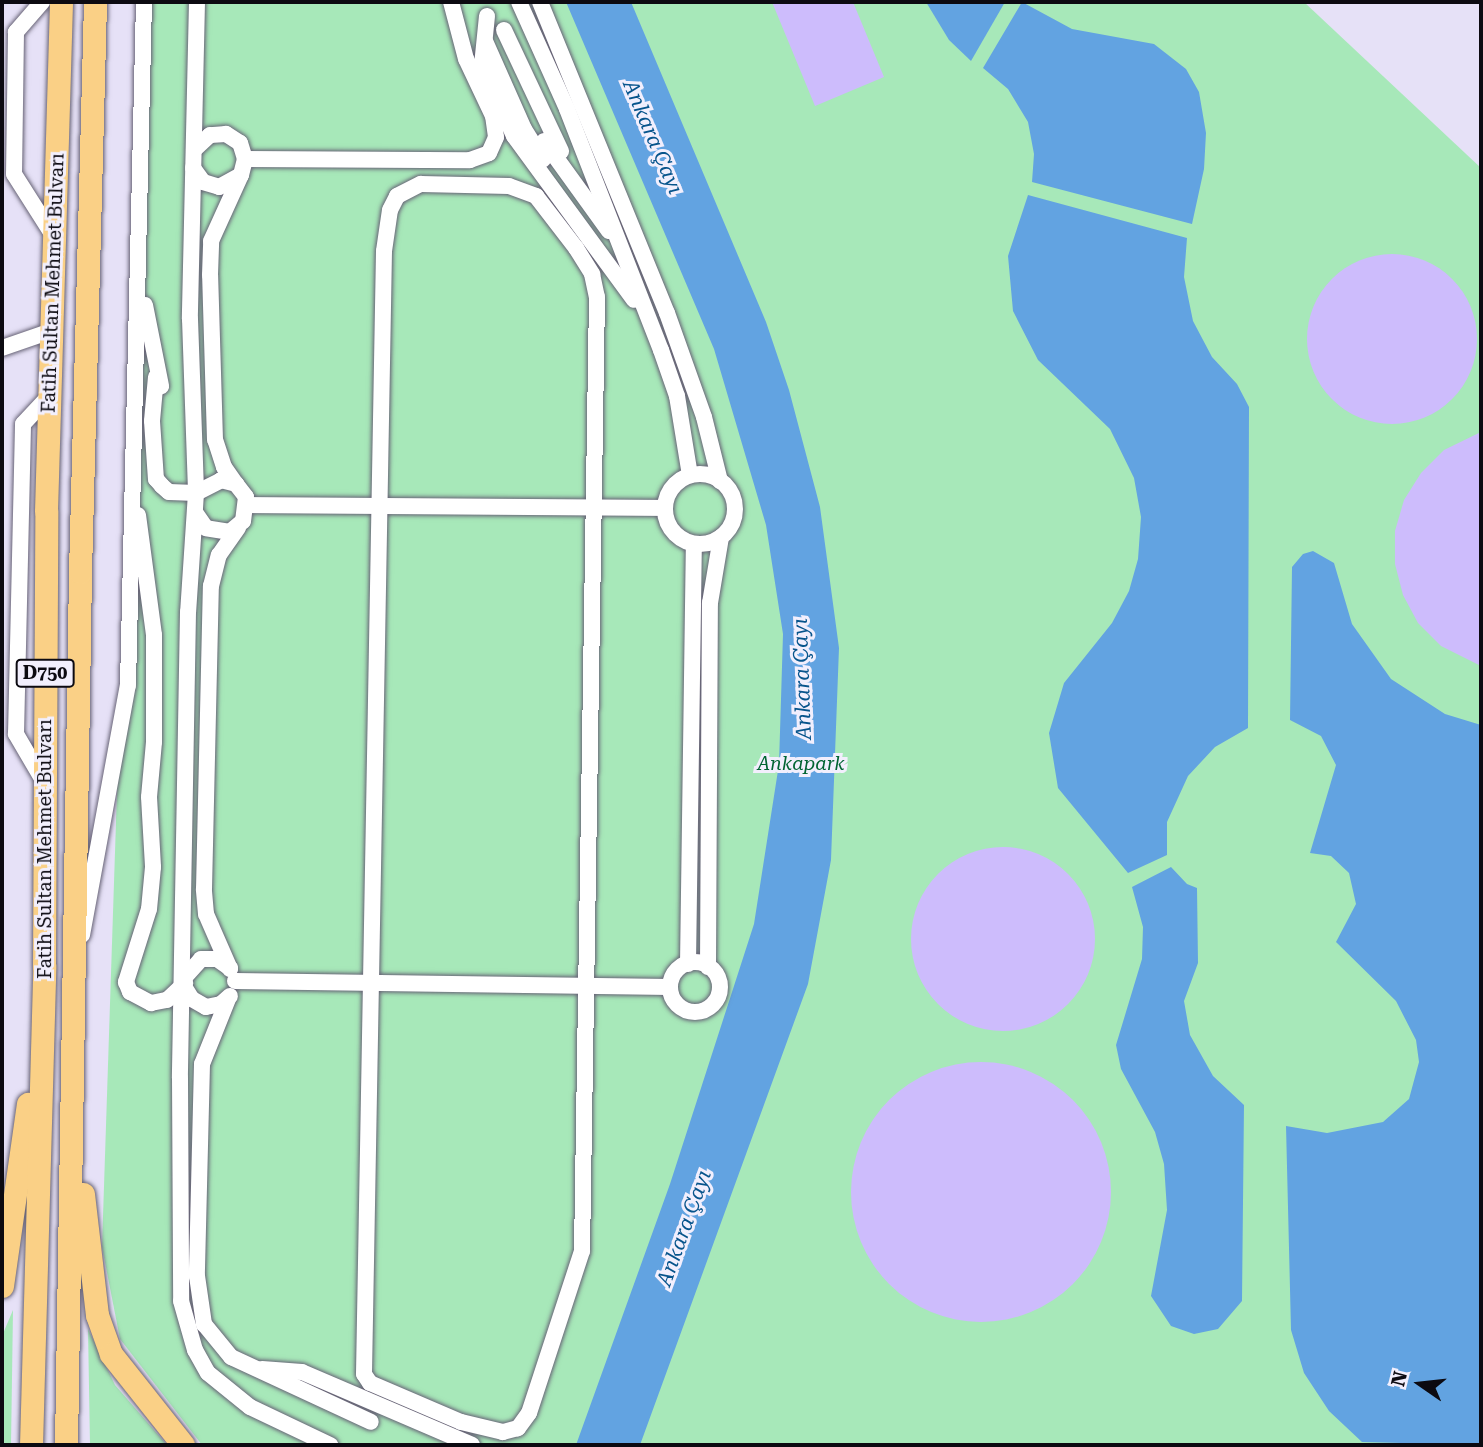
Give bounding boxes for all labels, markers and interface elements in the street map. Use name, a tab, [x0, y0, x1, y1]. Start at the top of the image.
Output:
water label: Ankara Çayı	[618, 76, 688, 198]
street label: Fatih Sultan Mehmet Bulvarı	[37, 153, 69, 413]
water label: Ankara Çayı	[787, 618, 817, 740]
road number: D750	[15, 658, 75, 688]
street label: Fatih Sultan Mehmet Bulvarı	[34, 719, 56, 979]
park label: Ankapark	[758, 753, 844, 775]
water label: Ankara Çayı	[651, 1167, 717, 1289]
north arrow	[1385, 1349, 1455, 1419]
text: N	[1386, 1369, 1412, 1389]

